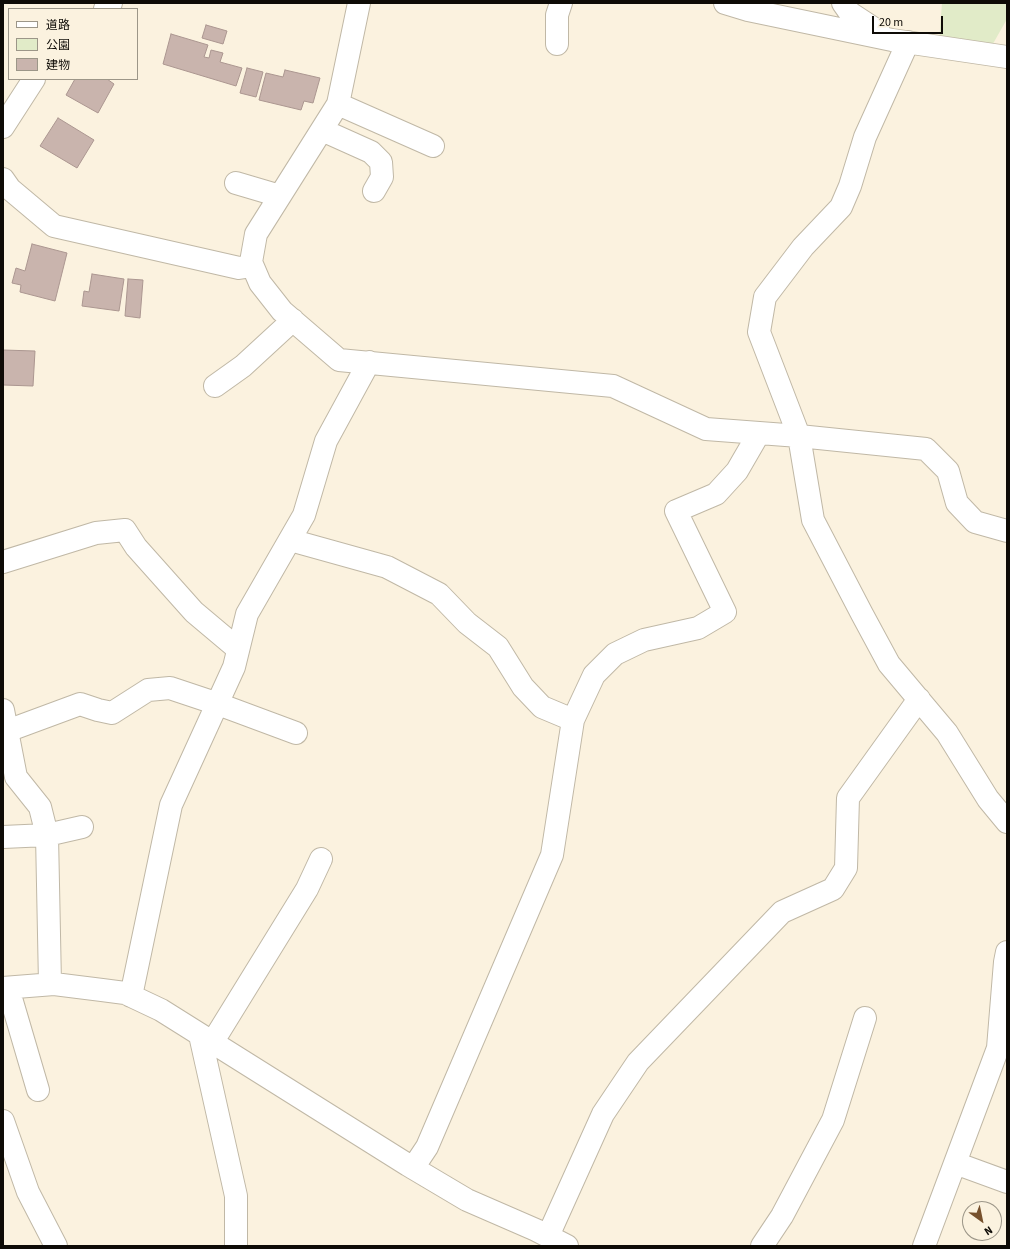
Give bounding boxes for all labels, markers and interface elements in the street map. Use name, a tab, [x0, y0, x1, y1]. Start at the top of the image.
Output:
legend	[8, 8, 138, 80]
scale bar	[874, 8, 945, 34]
text: 20 m	[879, 14, 903, 31]
text: 道路	[46, 17, 70, 34]
text: 公園	[46, 37, 70, 54]
text: 建物	[46, 57, 70, 74]
north arrow	[962, 1201, 1002, 1241]
text: N	[981, 1222, 995, 1239]

